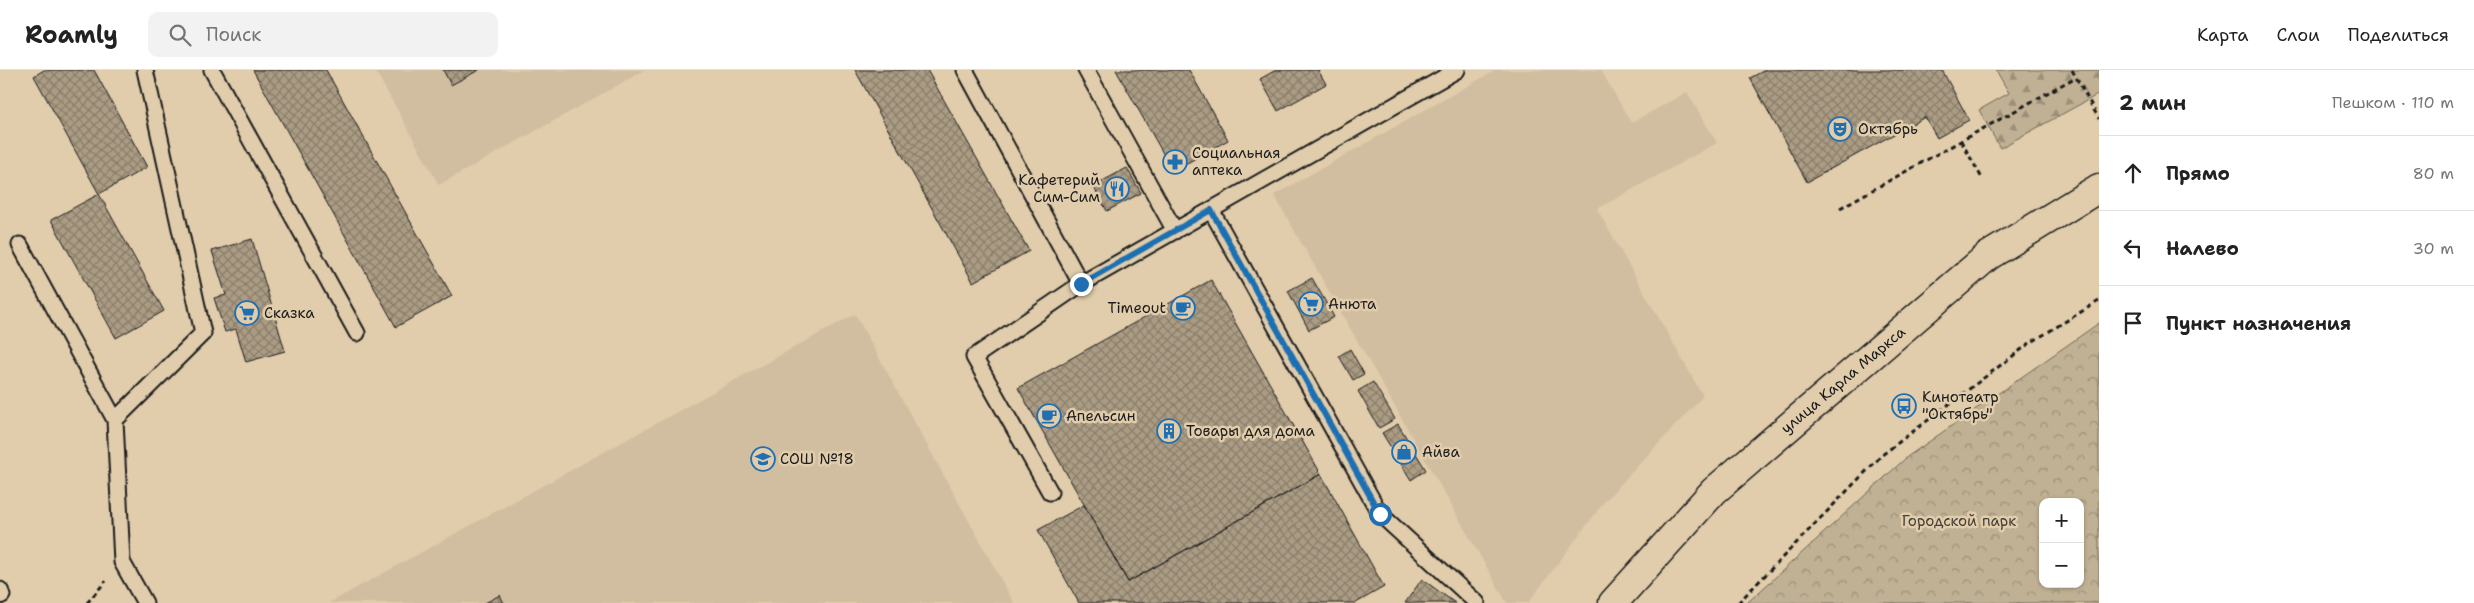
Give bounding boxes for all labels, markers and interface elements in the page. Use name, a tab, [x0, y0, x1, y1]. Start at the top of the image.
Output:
search box	[148, 12, 498, 57]
text: Roamly	[25, 19, 118, 51]
icon: search	[166, 21, 194, 49]
text: Поиск	[206, 22, 261, 47]
text: Карта	[2197, 23, 2248, 47]
text: Слои	[2276, 23, 2320, 47]
text: Поделиться	[2348, 23, 2449, 47]
text: 2 мин	[2119, 89, 2186, 117]
text: Пешком · 110 m	[2332, 92, 2454, 113]
theatre icon: Октябрь	[1827, 116, 1853, 142]
place label: Октябрь	[1858, 119, 1918, 139]
place label: Социальная аптека	[1192, 143, 1281, 180]
pharmacy icon: Социальная аптека	[1162, 149, 1188, 175]
icon: ahead	[2119, 159, 2147, 187]
text: Прямо	[2166, 161, 2230, 186]
text: 80 m	[2413, 163, 2454, 184]
place label: Кафетерий Сим-Сим	[1018, 170, 1100, 207]
restaurant icon: Кафетерий Сим-Сим	[1104, 176, 1130, 202]
icon: left	[2119, 234, 2147, 262]
text: Налево	[2166, 236, 2239, 261]
text: 30 m	[2413, 238, 2454, 259]
route end	[1070, 273, 1093, 296]
supermarket icon: Анюта	[1298, 291, 1324, 317]
place label: Анюта	[1328, 294, 1377, 314]
cafe icon: Timeout	[1170, 295, 1196, 321]
place label: Timeout	[1108, 298, 1166, 318]
supermarket icon: Сказка	[234, 300, 260, 326]
place label: Сказка	[264, 303, 315, 323]
icon: arrive	[2119, 309, 2147, 337]
text: Пункт назначения	[2166, 311, 2351, 336]
street label: улица Карла Маркса	[1777, 322, 1910, 438]
place label: Кинотеатр "Октябрь"	[1922, 387, 1999, 424]
bus stop icon: Кинотеатр "Октябрь"	[1891, 393, 1917, 419]
cafe icon: Апельсин	[1036, 403, 1062, 429]
place label: Апельсин	[1066, 406, 1136, 426]
building icon: Товары для дома	[1156, 418, 1182, 444]
place label: Товары для дома	[1186, 421, 1315, 441]
shop icon: Айва	[1391, 439, 1417, 465]
place label: Айва	[1422, 442, 1461, 462]
school or university icon: СОШ №18	[750, 446, 776, 472]
place label: СОШ №18	[780, 449, 854, 469]
map controls	[2039, 498, 2084, 588]
button: +	[2039, 498, 2084, 543]
route start	[1369, 503, 1392, 526]
park label: Городской парк	[1902, 511, 2016, 531]
button: −	[2039, 543, 2084, 588]

